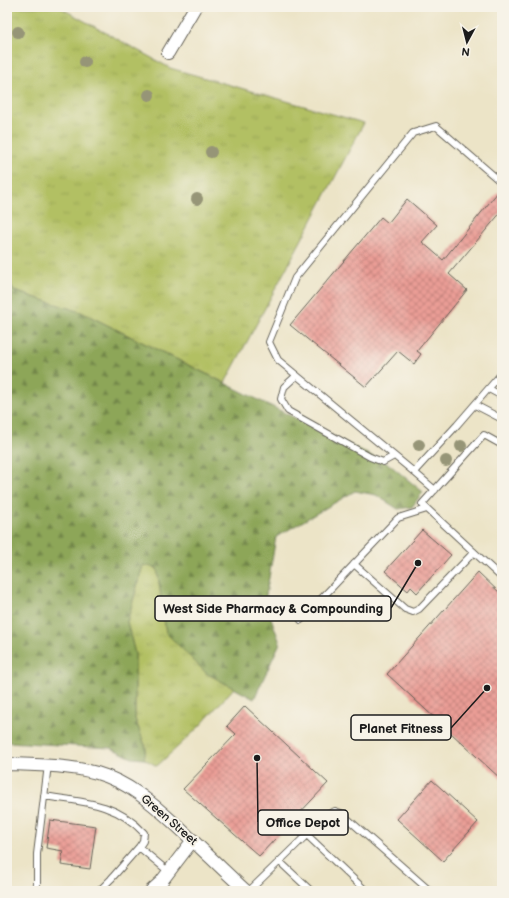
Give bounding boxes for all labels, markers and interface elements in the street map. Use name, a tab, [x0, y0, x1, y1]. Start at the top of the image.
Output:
north arrow	[447, 22, 487, 62]
text: N	[461, 44, 471, 58]
callout: West Side Pharmacy & Compounding	[155, 596, 391, 621]
text: West Side Pharmacy & Compounding	[163, 601, 383, 617]
callout: Planet Fitness	[351, 715, 451, 740]
text: Planet Fitness	[359, 721, 443, 737]
street label: Green Street	[138, 791, 201, 849]
callout: Office Depot	[258, 810, 348, 835]
text: Office Depot	[266, 815, 341, 831]

